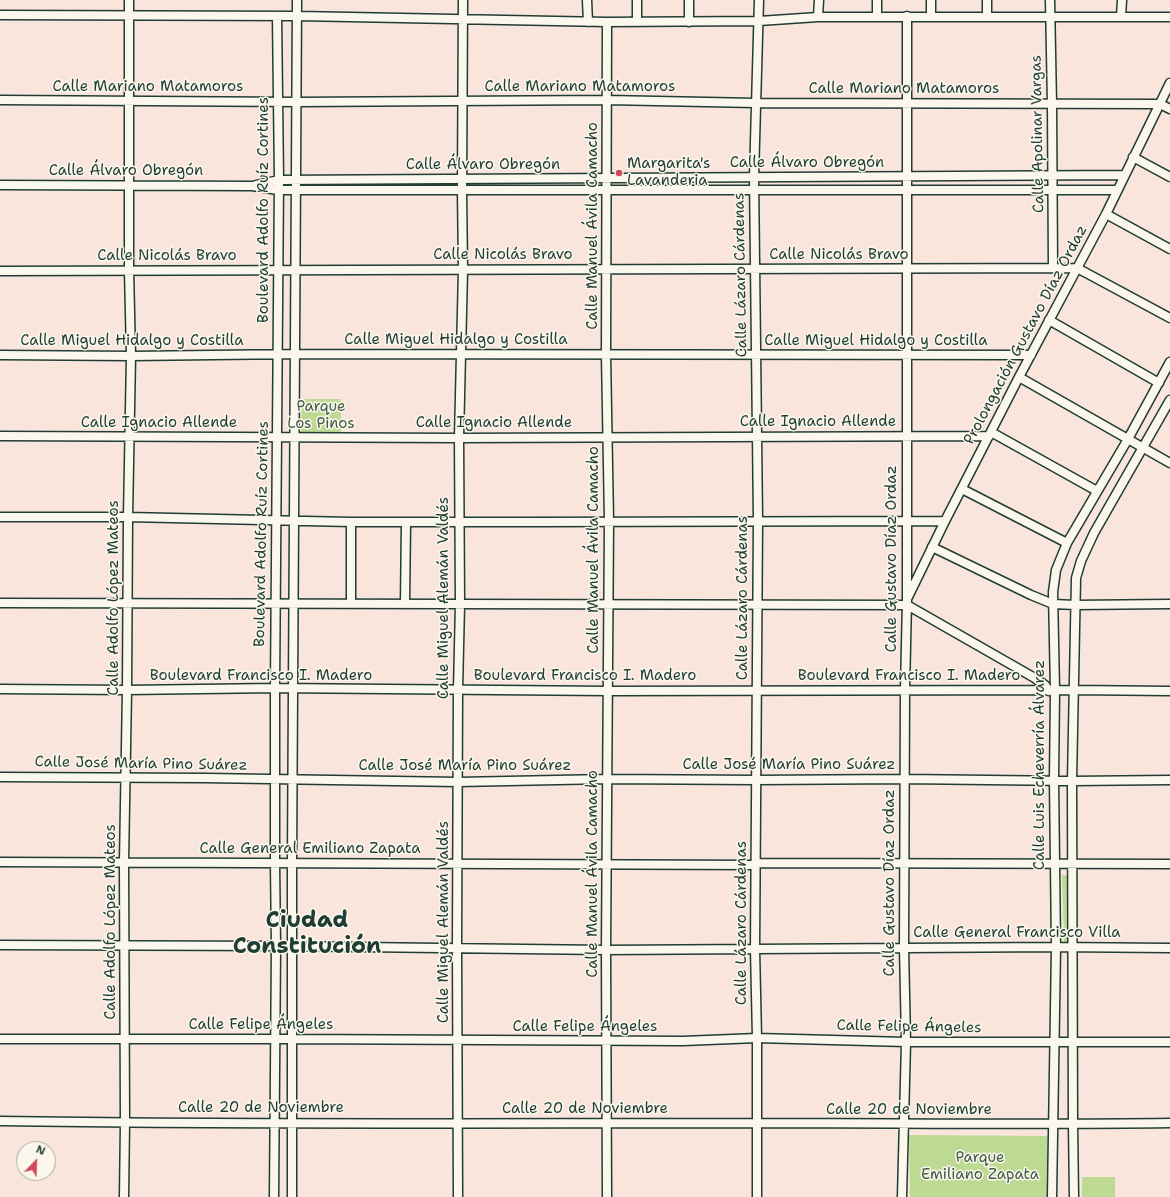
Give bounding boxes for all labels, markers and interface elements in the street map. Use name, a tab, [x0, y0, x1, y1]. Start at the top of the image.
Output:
street label: Calle Apolinar Vargas	[1028, 55, 1048, 213]
street label: Calle Mariano Matamoros	[53, 78, 243, 96]
street label: Calle Mariano Matamoros	[485, 78, 675, 96]
street label: Calle Mariano Matamoros	[809, 80, 999, 98]
street label: Boulevard Adolfo Ruíz Cortines	[255, 97, 273, 323]
street label: Calle Manuel Ávila Camacho	[584, 122, 602, 330]
street label: Calle Álvaro Obregón	[730, 154, 884, 172]
place label: Margarita's Lavanderia	[627, 155, 710, 190]
street label: Calle Álvaro Obregón	[406, 156, 560, 174]
street label: Calle Álvaro Obregón	[49, 162, 203, 180]
marker: Margarita's Lavanderia	[614, 168, 624, 178]
street label: Calle Lázaro Cárdenas	[731, 193, 751, 357]
street label: Prolongación Gustavo Díaz Ordaz	[960, 222, 1092, 448]
street label: Calle Nicolás Bravo	[433, 246, 573, 264]
street label: Calle Nicolás Bravo	[769, 246, 909, 264]
street label: Calle Nicolás Bravo	[97, 247, 237, 265]
street label: Calle Miguel Hidalgo y Costilla	[344, 331, 568, 349]
street label: Calle Miguel Hidalgo y Costilla	[20, 332, 244, 350]
street label: Calle Miguel Hidalgo y Costilla	[764, 332, 988, 350]
park label: Parque Los Pinos	[287, 398, 355, 433]
street label: Calle Ignacio Allende	[740, 413, 896, 431]
street label: Calle Ignacio Allende	[81, 414, 237, 432]
street label: Calle Ignacio Allende	[416, 414, 572, 432]
street label: Boulevard Adolfo Ruíz Cortines	[251, 421, 273, 647]
street label: Calle Manuel Ávila Camacho	[585, 446, 603, 654]
street label: Calle Gustavo Díaz Ordaz	[883, 465, 901, 653]
street label: Calle Miguel Alemán Valdés	[435, 497, 453, 699]
street label: Calle Adolfo López Mateos	[105, 500, 123, 696]
street label: Calle Lázaro Cárdenas	[734, 516, 752, 680]
street label: Calle Luis Echeverría Álvarez	[1031, 660, 1049, 870]
street label: Boulevard Francisco I. Madero	[150, 667, 372, 685]
street label: Boulevard Francisco I. Madero	[474, 667, 696, 685]
street label: Boulevard Francisco I. Madero	[798, 667, 1020, 685]
street label: Calle José María Pino Suárez	[34, 753, 248, 775]
street label: Calle José María Pino Suárez	[683, 756, 895, 774]
street label: Calle José María Pino Suárez	[359, 757, 571, 775]
street label: Calle Manuel Ávila Camacho	[584, 770, 602, 978]
street label: Calle Gustavo Díaz Ordaz	[881, 789, 899, 977]
street label: Calle Miguel Alemán Valdés	[435, 821, 453, 1023]
street label: Calle Adolfo López Mateos	[102, 824, 120, 1020]
street label: Calle General Emiliano Zapata	[200, 840, 420, 858]
street label: Calle Lázaro Cárdenas	[733, 841, 751, 1005]
district label: Ciudad Constitución	[233, 907, 381, 961]
street label: Calle General Francisco Villa	[913, 924, 1121, 942]
street label: Calle Felipe Ángeles	[189, 1016, 333, 1034]
street label: Calle Felipe Ángeles	[836, 1017, 982, 1037]
street label: Calle Felipe Ángeles	[513, 1018, 657, 1036]
street label: Calle 20 de Noviembre	[178, 1099, 344, 1117]
street label: Calle 20 de Noviembre	[502, 1100, 668, 1118]
street label: Calle 20 de Noviembre	[826, 1101, 992, 1119]
north arrow	[16, 1141, 56, 1181]
text: N	[34, 1142, 47, 1159]
park label: Parque Emiliano Zapata	[921, 1149, 1039, 1184]

